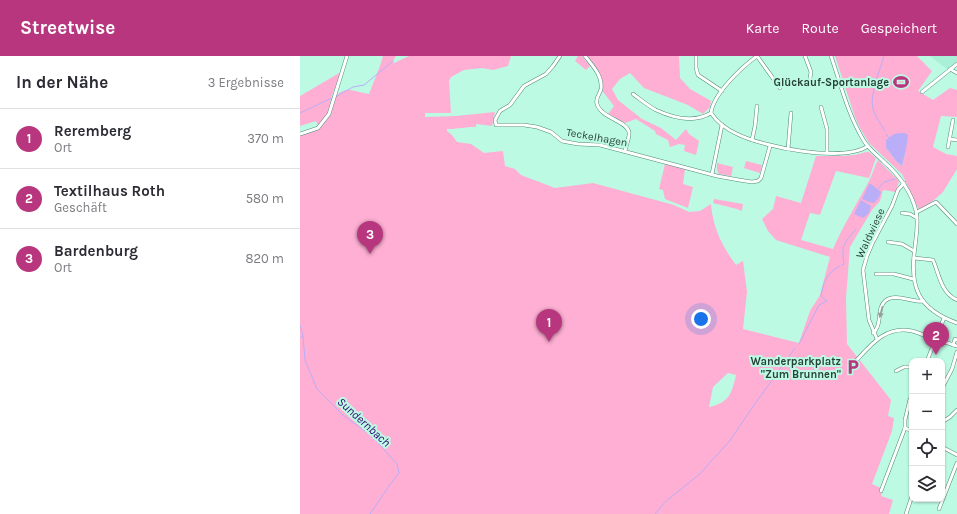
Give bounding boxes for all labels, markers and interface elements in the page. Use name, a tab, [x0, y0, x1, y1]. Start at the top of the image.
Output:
text: Streetwise	[20, 17, 115, 39]
text: Karte	[746, 20, 780, 37]
text: Route	[802, 20, 839, 37]
text: Gespeichert	[861, 20, 937, 37]
text: In der Nähe	[16, 72, 108, 92]
sports icon: Glückauf-Sportanlage	[892, 73, 910, 91]
text: 3 Ergebnisse	[208, 75, 284, 90]
place label: Glückauf-Sportanlage	[774, 76, 889, 89]
text: Reremberg	[54, 122, 131, 140]
street label: Teckelhagen	[565, 126, 629, 149]
text: 1	[27, 131, 31, 146]
text: 370 m	[247, 131, 284, 146]
text: Ort	[54, 140, 72, 155]
text: Textilhaus Roth	[54, 182, 165, 200]
text: 2	[25, 191, 33, 206]
text: 580 m	[246, 191, 284, 206]
text: Geschäft	[54, 200, 107, 215]
street label: Waldwiese	[853, 206, 888, 260]
pin: 3	[357, 221, 383, 254]
text: Bardenburg	[54, 242, 138, 260]
text: 3	[25, 251, 33, 266]
text: 820 m	[246, 251, 284, 266]
text: Ort	[54, 260, 72, 275]
one-way arrow	[878, 306, 884, 318]
pin: 1	[536, 309, 562, 342]
your location	[691, 309, 711, 329]
pin: 2	[923, 322, 949, 355]
place label: Wanderparkplatz "Zum Brunnen"	[751, 355, 841, 381]
parking icon: Wanderparkplatz "Zum Brunnen"	[844, 358, 862, 376]
map controls	[909, 358, 945, 502]
button: +	[909, 358, 945, 394]
button: −	[909, 394, 945, 430]
water label: Sundernbach	[335, 395, 393, 449]
button: locate	[909, 430, 945, 466]
button: layers	[909, 466, 945, 502]

